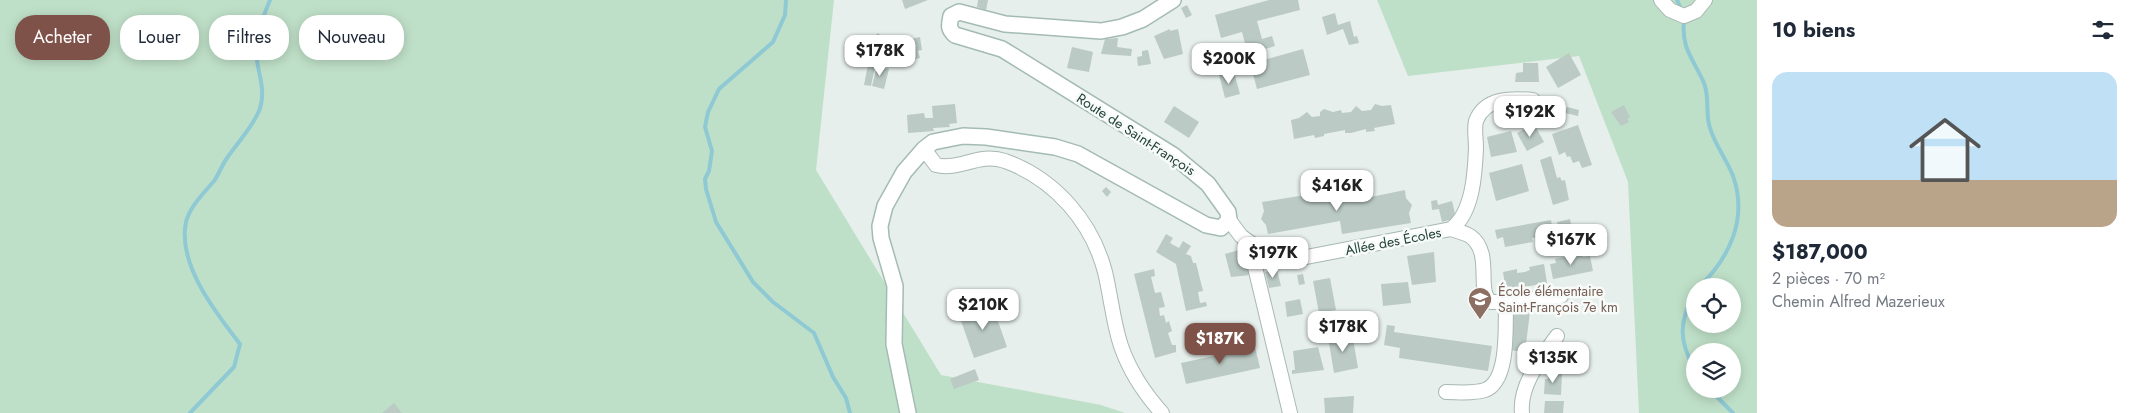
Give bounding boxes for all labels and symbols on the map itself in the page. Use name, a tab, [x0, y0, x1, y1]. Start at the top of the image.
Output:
pin: $178K	[845, 34, 915, 77]
pin: $200K	[1194, 42, 1264, 85]
street label: Route de Saint-François	[1073, 88, 1200, 180]
pin: $192K	[1495, 96, 1565, 138]
pin: $416K	[1302, 170, 1372, 212]
street label: Allée des Écoles	[1343, 222, 1443, 260]
pin: $167K	[1536, 224, 1606, 266]
pin: $197K	[1238, 236, 1308, 279]
place label: École élémentaire Saint-François 7e km	[1498, 281, 1618, 317]
school or university icon: École élémentaire Saint-François 7e km	[1467, 286, 1493, 320]
pin: $210K	[948, 288, 1018, 331]
pin: $178K	[1308, 310, 1378, 353]
pin: $187K	[1185, 322, 1255, 365]
pin: $135K	[1518, 342, 1588, 384]

